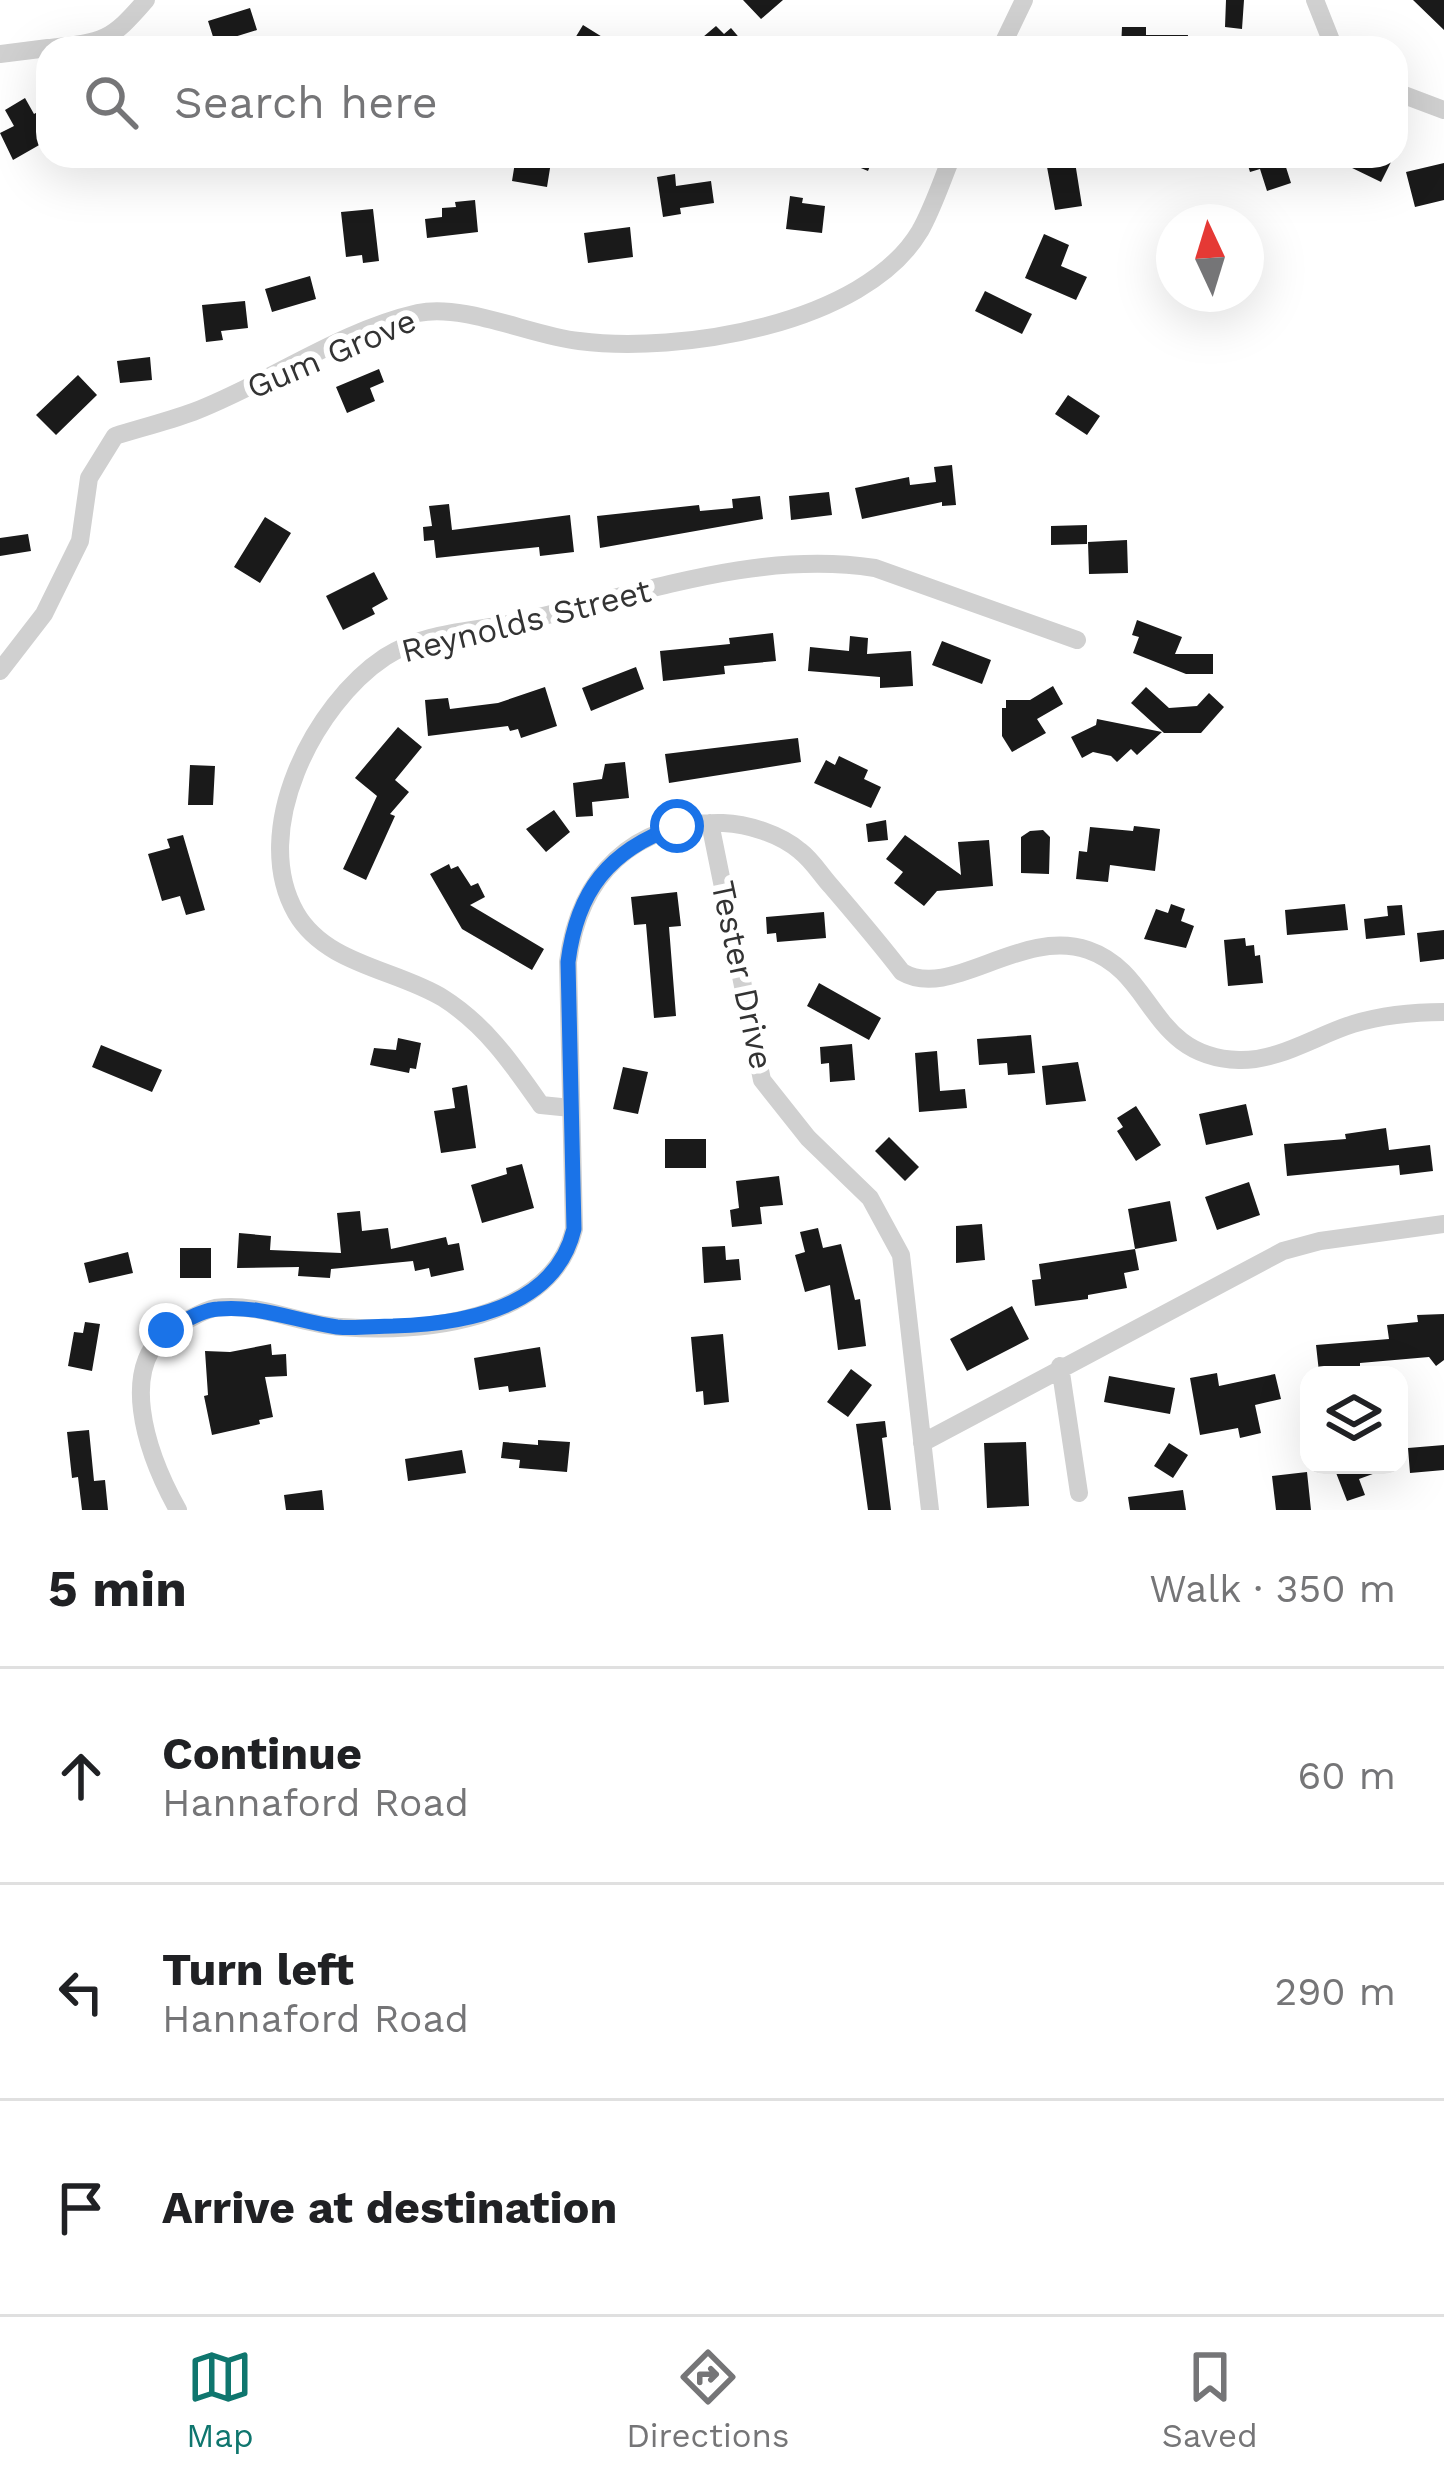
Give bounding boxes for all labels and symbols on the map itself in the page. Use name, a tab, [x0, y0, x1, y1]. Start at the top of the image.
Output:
north arrow	[1156, 204, 1264, 312]
street label: Gum Grove	[241, 300, 422, 407]
street label: Reynolds Street	[397, 571, 655, 670]
route start	[650, 799, 704, 853]
street label: Tester Drive	[704, 877, 782, 1073]
route end	[139, 1303, 193, 1357]

